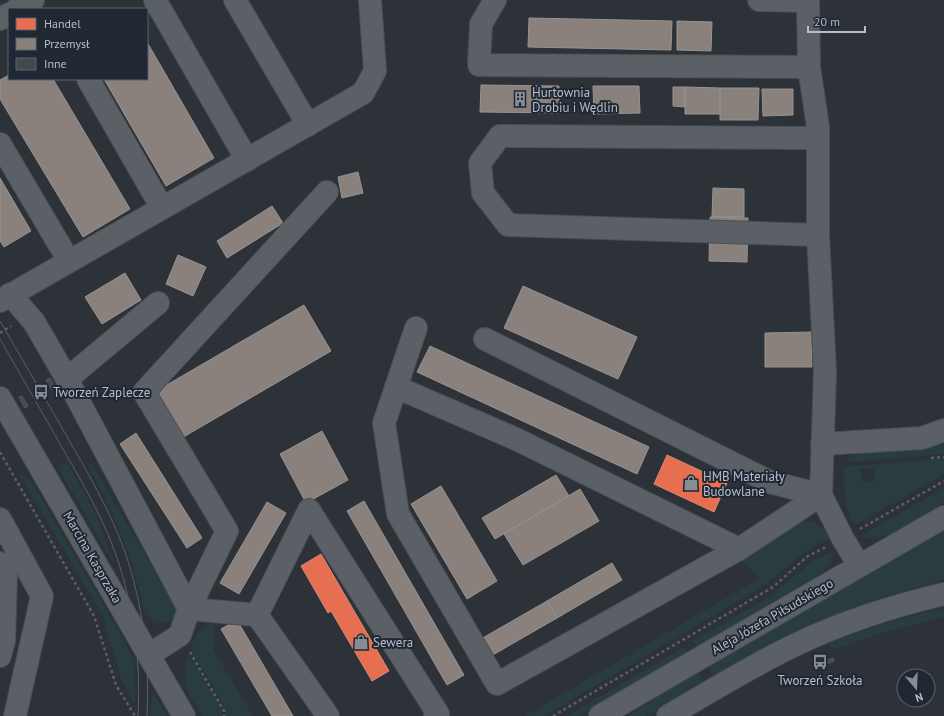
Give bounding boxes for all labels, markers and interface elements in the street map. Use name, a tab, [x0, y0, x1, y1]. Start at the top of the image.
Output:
legend	[8, 8, 148, 80]
scale bar	[808, 8, 865, 34]
text: 20 m	[814, 14, 840, 29]
text: Handel	[44, 16, 81, 31]
text: Przemysł	[44, 36, 90, 51]
text: Inne	[44, 56, 67, 71]
place label: Hurtownia Drobiu i Wędlin	[532, 84, 618, 116]
building icon: Hurtownia Drobiu i Wędlin	[511, 90, 529, 108]
bus stop icon: Tworzeń Zaplecze	[32, 383, 50, 401]
place label: Tworzeń Zaplecze	[53, 384, 150, 401]
place label: HMB Materiały Budowlane	[703, 468, 785, 500]
shop icon: HMB Materiały Budowlane	[682, 474, 700, 492]
street label: Marcina Kasprzaka	[59, 508, 126, 606]
street label: Aleja Józefa Piłsudskiego	[708, 575, 836, 658]
shop icon: Sewera	[352, 633, 370, 651]
place label: Sewera	[373, 634, 413, 651]
bus stop icon: Tworzeń Szkoła	[811, 653, 829, 671]
north arrow	[896, 668, 936, 708]
place label: Tworzeń Szkoła	[777, 672, 863, 689]
text: N	[914, 690, 925, 705]

